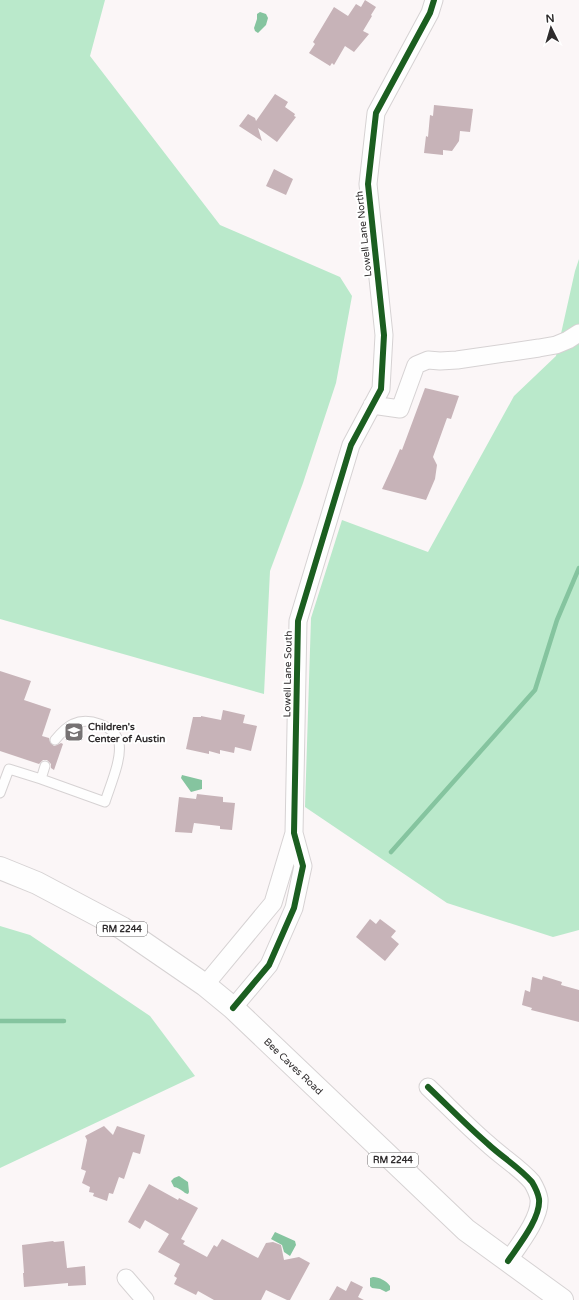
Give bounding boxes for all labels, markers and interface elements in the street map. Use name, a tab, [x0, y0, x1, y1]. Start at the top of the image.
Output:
north arrow	[531, 8, 571, 48]
text: N	[545, 12, 555, 25]
street label: Lowell Lane North	[354, 190, 374, 277]
street label: Lowell Lane South	[281, 630, 295, 718]
school or university icon: Children's Center of Austin	[63, 721, 85, 743]
place label: Children's Center of Austin	[88, 721, 165, 745]
road number: RM 2244	[97, 922, 147, 936]
street label: Bee Caves Road	[261, 1036, 325, 1097]
road number: RM 2244	[368, 1153, 418, 1167]

